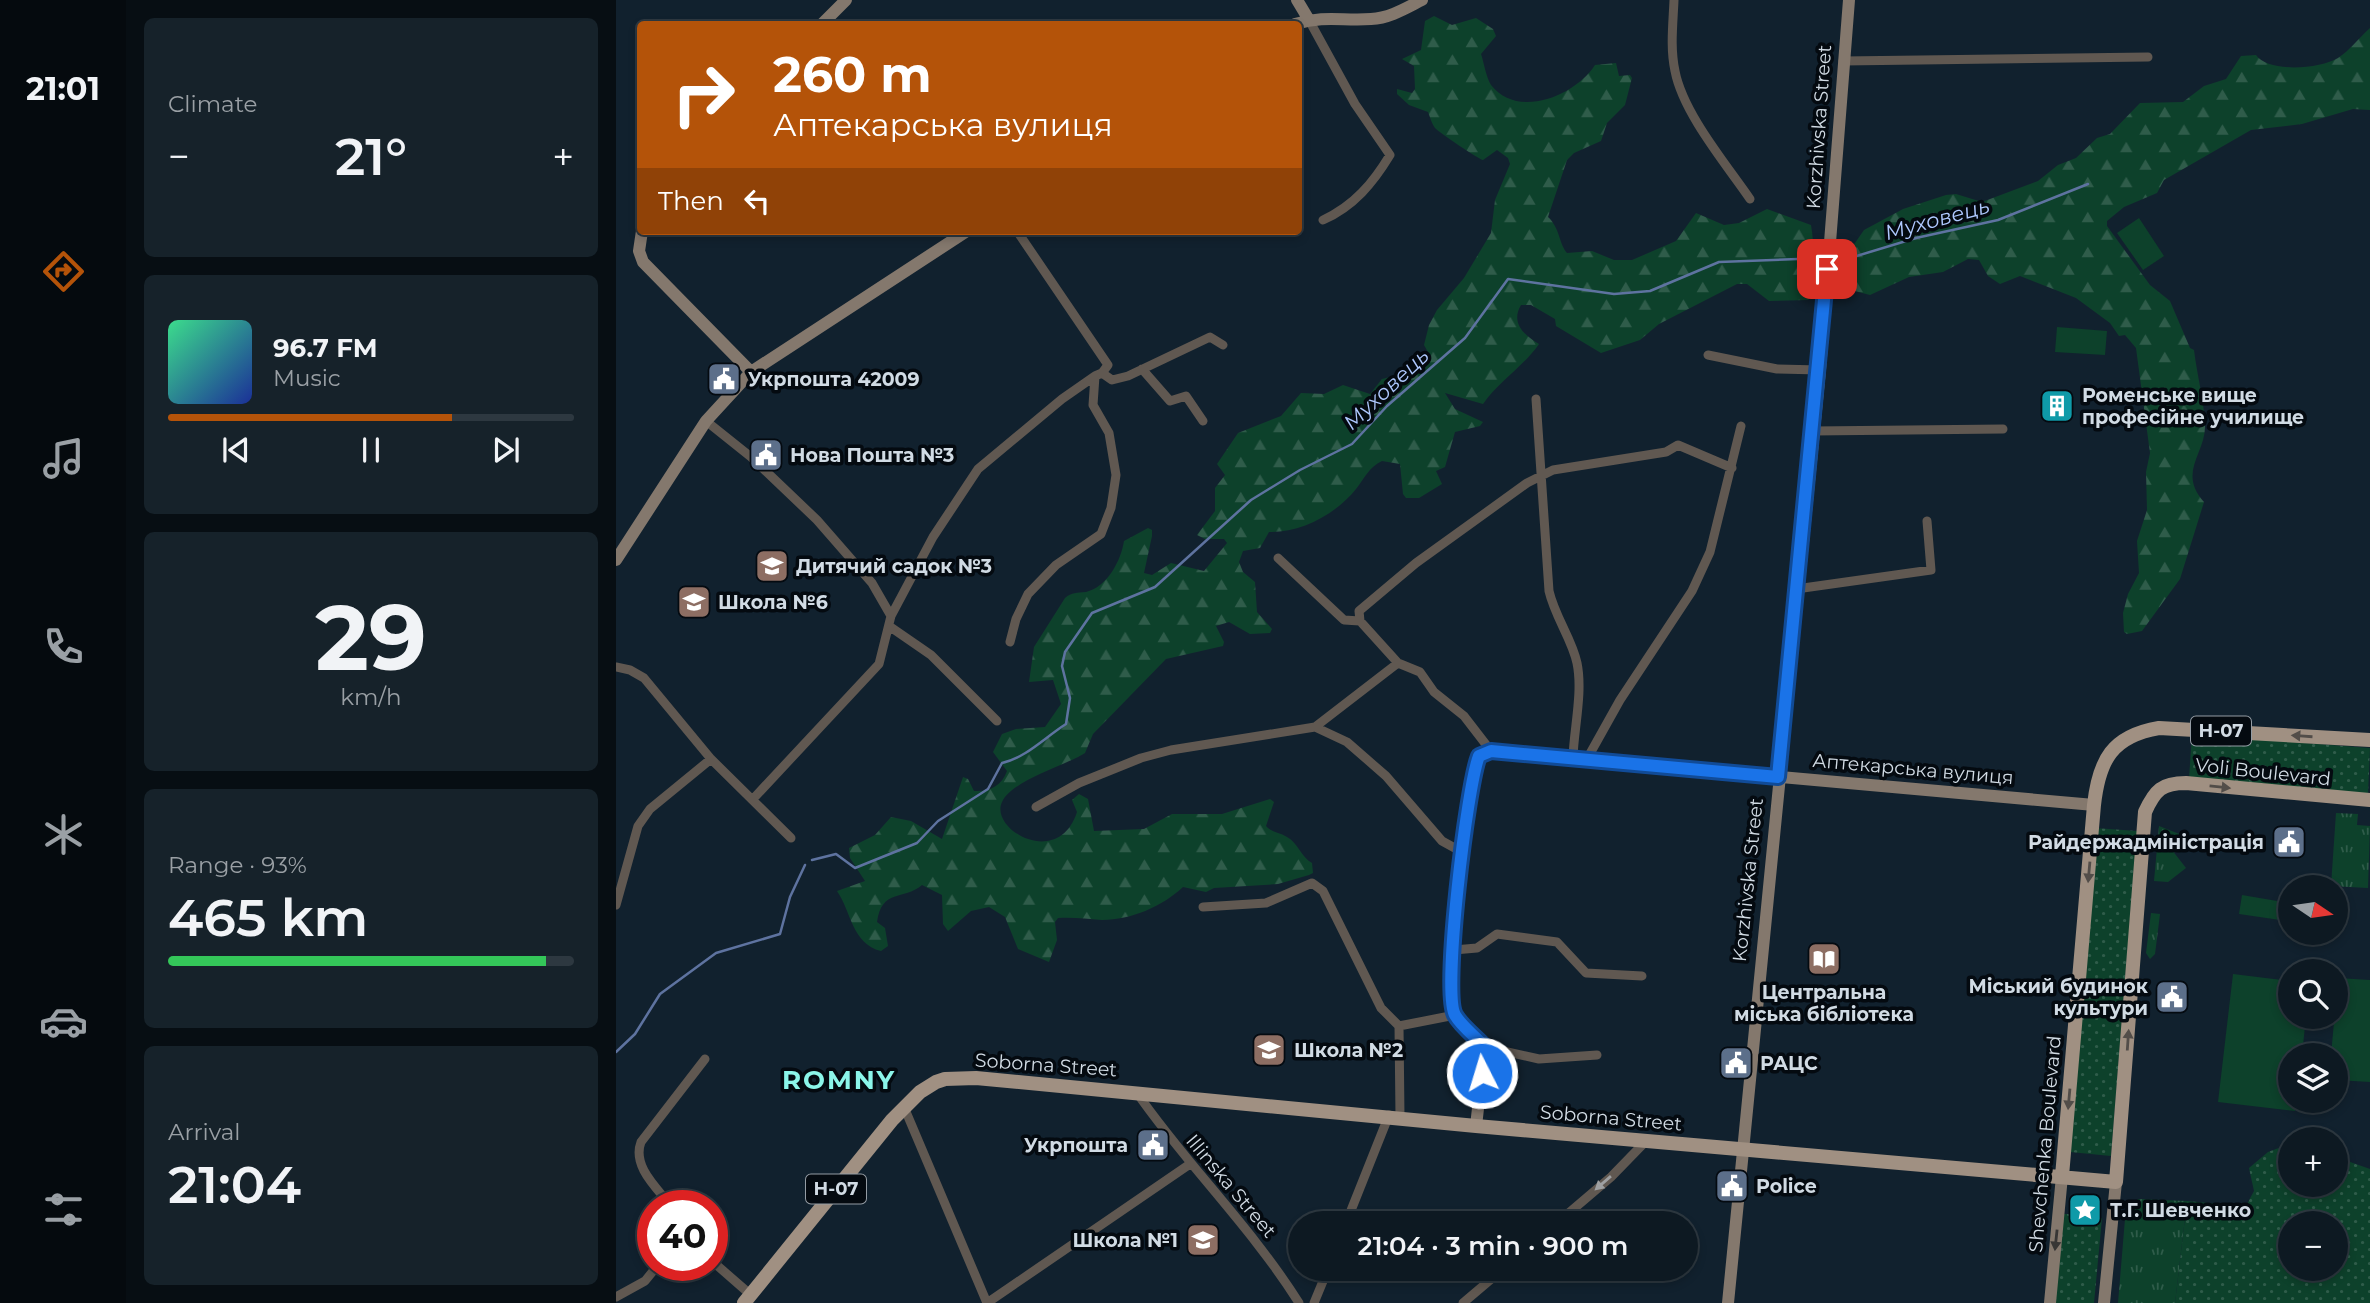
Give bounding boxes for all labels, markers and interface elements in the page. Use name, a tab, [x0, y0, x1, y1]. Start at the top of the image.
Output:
street label: Korzhivska Street	[1802, 44, 1836, 210]
text: 260 m	[773, 45, 932, 104]
icon: right	[658, 49, 749, 140]
text: 21:01	[26, 69, 100, 108]
text: Climate	[168, 90, 257, 118]
text: Аптекарська вулиця	[773, 105, 1113, 144]
text: 21°	[335, 125, 407, 188]
text: −	[168, 133, 190, 180]
text: +	[552, 133, 574, 180]
icon: left	[738, 182, 776, 220]
text: Then	[658, 185, 724, 217]
water label: Муховець	[1882, 193, 1992, 245]
pin	[1797, 239, 1857, 299]
icon: directions	[39, 247, 88, 296]
icon: arrive	[1808, 250, 1846, 288]
text: 96.7 FM	[273, 332, 378, 364]
water label: Муховець	[1338, 343, 1434, 435]
public building icon: Укрпошта 42009	[705, 360, 743, 398]
text: Music	[273, 364, 341, 392]
place label: Укрпошта 42009	[748, 368, 920, 391]
place label: Роменське вище професійне училище	[2082, 384, 2304, 429]
building icon: Роменське вище професійне училище	[2038, 387, 2076, 425]
icon: previous	[217, 431, 255, 469]
icon: pause	[352, 431, 390, 469]
icon: next	[487, 431, 525, 469]
icon: music	[39, 434, 88, 483]
public building icon: Нова Пошта №3	[747, 436, 785, 474]
place label: Нова Пошта №3	[790, 444, 954, 467]
school or university icon: Дитячий садок №3	[753, 547, 791, 585]
place label: Дитячий садок №3	[796, 555, 992, 578]
text: 29	[315, 582, 427, 693]
school or university icon: Школа №6	[675, 583, 713, 621]
place label: Школа №6	[718, 591, 828, 614]
icon: phone	[39, 622, 88, 671]
text: km/h	[340, 683, 402, 711]
road number: Н-07	[2191, 716, 2251, 746]
one-way arrow	[2291, 730, 2313, 741]
street label: Аптекарська вулиця	[1811, 749, 2015, 789]
street label: Voli Boulevard	[2194, 753, 2332, 791]
one-way arrow	[2209, 781, 2231, 792]
street label: Korzhivska Street	[1728, 797, 1768, 963]
icon: climate	[39, 810, 88, 859]
public building icon: Райдержадміністрація	[2270, 823, 2308, 861]
place label: Райдержадміністрація	[2028, 831, 2264, 854]
text: Range · 93%	[168, 851, 307, 879]
one-way arrow	[2083, 861, 2094, 883]
north arrow	[2278, 875, 2348, 945]
map controls	[2278, 875, 2348, 1281]
text: 465 km	[168, 886, 368, 949]
library icon: Центральна міська бібліотека	[1805, 940, 1843, 978]
button: search	[2278, 959, 2348, 1029]
place label: Міський будинок культури	[1969, 975, 2149, 1020]
public building icon: Міський будинок культури	[2153, 978, 2191, 1016]
place label: Центральна міська бібліотека	[1734, 981, 1914, 1026]
icon: car	[39, 997, 88, 1046]
one-way arrow	[2123, 1029, 2134, 1051]
school or university icon: Школа №2	[1250, 1031, 1288, 1069]
street label: Shevchenka Boulevard	[2024, 1035, 2066, 1253]
position arrow	[1445, 1036, 1519, 1110]
place label: Школа №2	[1294, 1039, 1403, 1062]
button: layers	[2278, 1043, 2348, 1113]
public building icon: РАЦС	[1717, 1044, 1755, 1082]
street label: Soborna Street	[974, 1049, 1118, 1081]
place label: РАЦС	[1760, 1052, 1818, 1075]
district label: ROMNY	[782, 1064, 896, 1096]
one-way arrow	[2063, 1088, 2074, 1110]
street label: Soborna Street	[1539, 1100, 1683, 1136]
text: Arrival	[168, 1118, 241, 1146]
public building icon: Укрпошта	[1134, 1126, 1172, 1164]
button: +	[2278, 1127, 2348, 1197]
street label: Illinska Street	[1181, 1130, 1281, 1243]
place label: Укрпошта	[1024, 1134, 1128, 1157]
text: 21:04	[168, 1153, 301, 1216]
public building icon: Police	[1713, 1167, 1751, 1205]
road number: Н-07	[806, 1174, 866, 1204]
one-way arrow	[1595, 1175, 1612, 1190]
place label: Police	[1756, 1175, 1817, 1198]
icon: filters	[39, 1185, 88, 1234]
speed limit sign: 40	[637, 1190, 728, 1281]
place icon: Т.Г. Шевченко	[2066, 1191, 2104, 1229]
place label: Т.Г. Шевченко	[2110, 1199, 2251, 1222]
button: −	[2278, 1211, 2348, 1281]
school or university icon: Школа №1	[1184, 1221, 1222, 1259]
place label: Школа №1	[1072, 1229, 1178, 1252]
one-way arrow	[2050, 1229, 2061, 1251]
text: 21:04 · 3 min · 900 m	[1358, 1230, 1628, 1262]

